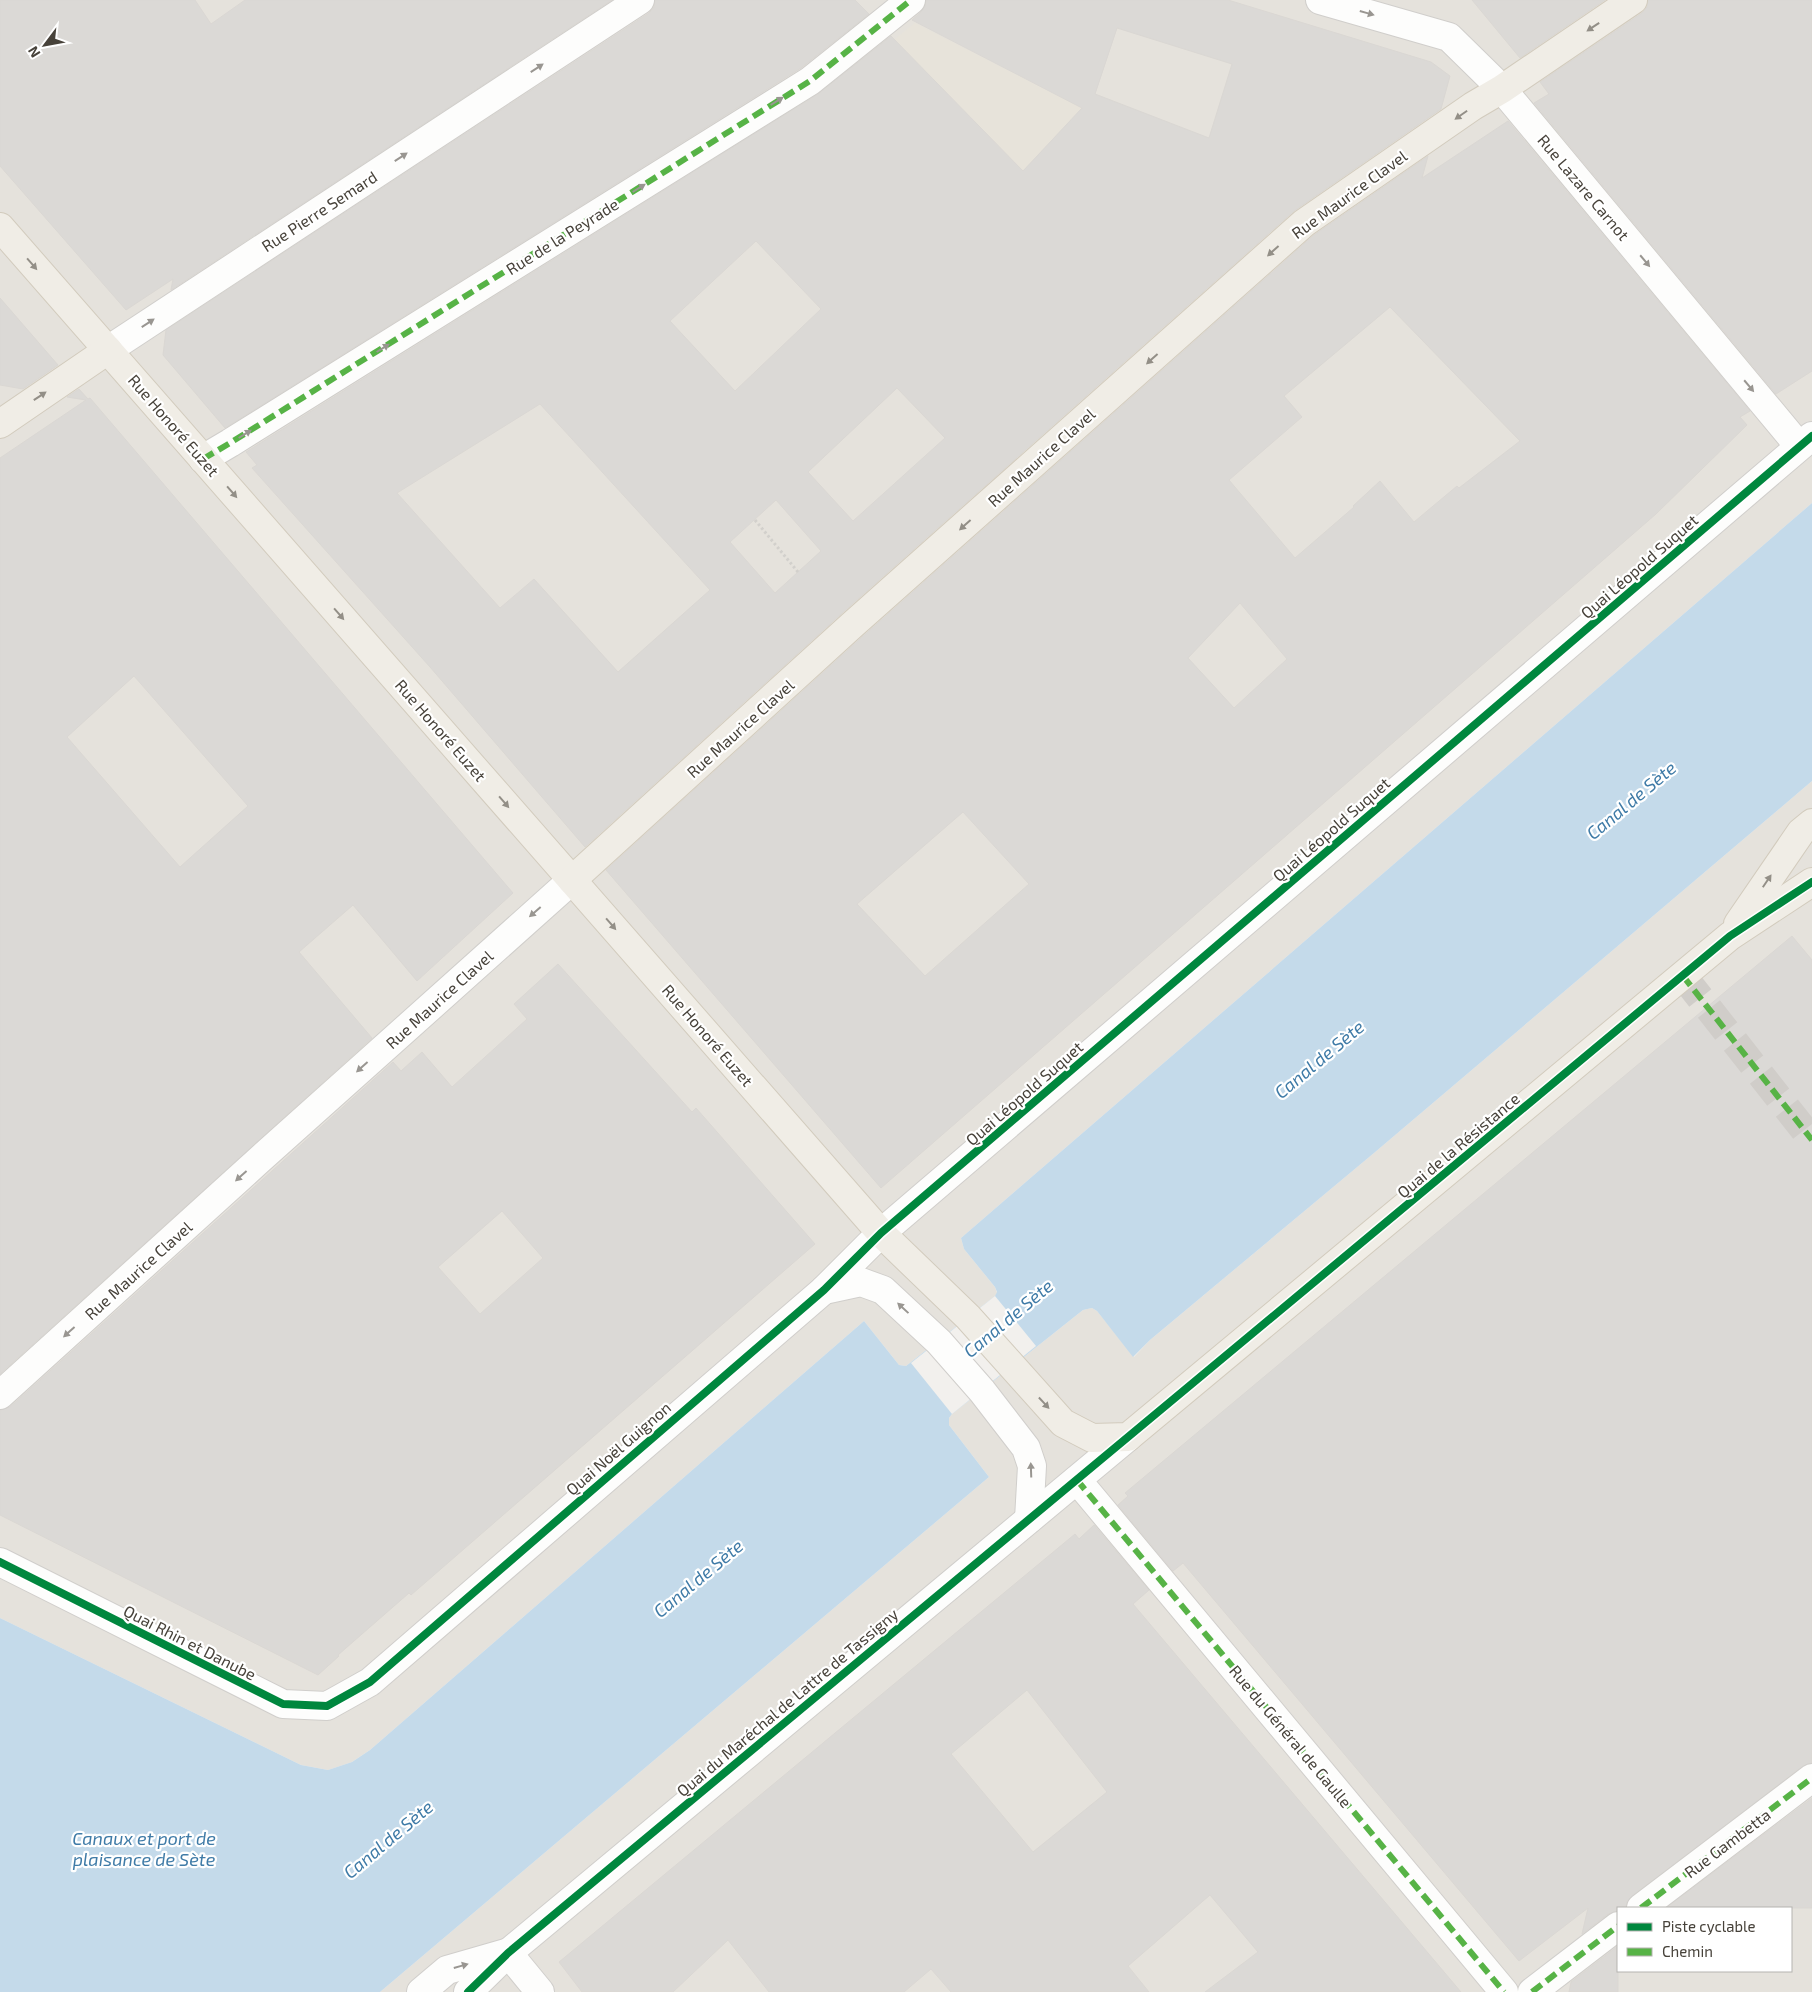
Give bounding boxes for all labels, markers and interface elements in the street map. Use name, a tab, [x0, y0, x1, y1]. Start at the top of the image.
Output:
one-way arrow	[1359, 10, 1374, 18]
north arrow	[20, 20, 70, 70]
one-way arrow	[1586, 22, 1599, 32]
text: N	[24, 43, 43, 61]
one-way arrow	[530, 63, 544, 72]
one-way arrow	[770, 97, 784, 106]
one-way arrow	[1454, 110, 1468, 120]
street label: Rue Lazare Carnot	[1534, 130, 1634, 244]
street label: Rue Maurice Clavel	[1288, 146, 1410, 242]
one-way arrow	[394, 152, 408, 162]
street label: Rue Pierre Semard	[258, 167, 380, 255]
one-way arrow	[633, 183, 646, 192]
street label: Rue de la Peyrade	[502, 194, 622, 278]
one-way arrow	[1267, 245, 1279, 257]
one-way arrow	[1639, 254, 1650, 267]
one-way arrow	[26, 257, 38, 269]
one-way arrow	[142, 318, 155, 328]
one-way arrow	[376, 343, 389, 353]
one-way arrow	[1146, 353, 1158, 365]
street label: Rue Honoré Euzet	[125, 370, 223, 480]
one-way arrow	[1743, 379, 1754, 392]
one-way arrow	[34, 391, 47, 401]
street label: Rue Maurice Clavel	[983, 404, 1099, 510]
one-way arrow	[238, 429, 251, 439]
one-way arrow	[226, 486, 237, 498]
street label: Quai Léopold Suquet	[1577, 510, 1702, 623]
one-way arrow	[959, 519, 971, 531]
one-way arrow	[333, 608, 345, 620]
street label: Rue Honoré Euzet	[392, 675, 490, 785]
street label: Rue Maurice Clavel	[682, 675, 798, 781]
water label: Canal de Sète	[1582, 756, 1681, 844]
street label: Quai Léopold Suquet	[1269, 773, 1394, 886]
one-way arrow	[498, 795, 510, 807]
one-way arrow	[1763, 874, 1772, 888]
one-way arrow	[530, 906, 542, 918]
one-way arrow	[605, 918, 617, 930]
street label: Rue Maurice Clavel	[381, 946, 497, 1052]
street label: Rue Honoré Euzet	[659, 980, 757, 1090]
water label: Canal de Sète	[1270, 1015, 1369, 1103]
street label: Quai Léopold Suquet	[962, 1037, 1087, 1150]
one-way arrow	[357, 1061, 369, 1073]
street label: Quai de la Résistance	[1393, 1088, 1524, 1202]
one-way arrow	[236, 1170, 248, 1182]
street label: Rue Maurice Clavel	[80, 1217, 196, 1323]
water label: Canal de Sète	[959, 1274, 1058, 1362]
one-way arrow	[897, 1302, 909, 1314]
one-way arrow	[64, 1326, 76, 1338]
one-way arrow	[1038, 1396, 1050, 1408]
street label: Quai Noël Guignon	[562, 1397, 675, 1499]
one-way arrow	[1026, 1462, 1034, 1478]
water label: Canal de Sète	[649, 1534, 748, 1622]
street label: Quai Rhin et Danube	[120, 1600, 259, 1684]
street label: Quai du Maréchal de Lattre de Tassigny	[673, 1603, 902, 1801]
street label: Rue du Général de Gaulle	[1226, 1661, 1356, 1811]
water label: Canal de Sète	[339, 1795, 438, 1883]
street label: Rue Gambetta	[1680, 1805, 1774, 1881]
water label: Canaux et port de plaisance de Sète	[72, 1827, 216, 1870]
legend	[1617, 1907, 1792, 1972]
text: Piste cyclable	[1662, 1917, 1756, 1935]
text: Chemin	[1662, 1942, 1713, 1960]
one-way arrow	[454, 1961, 469, 1969]

